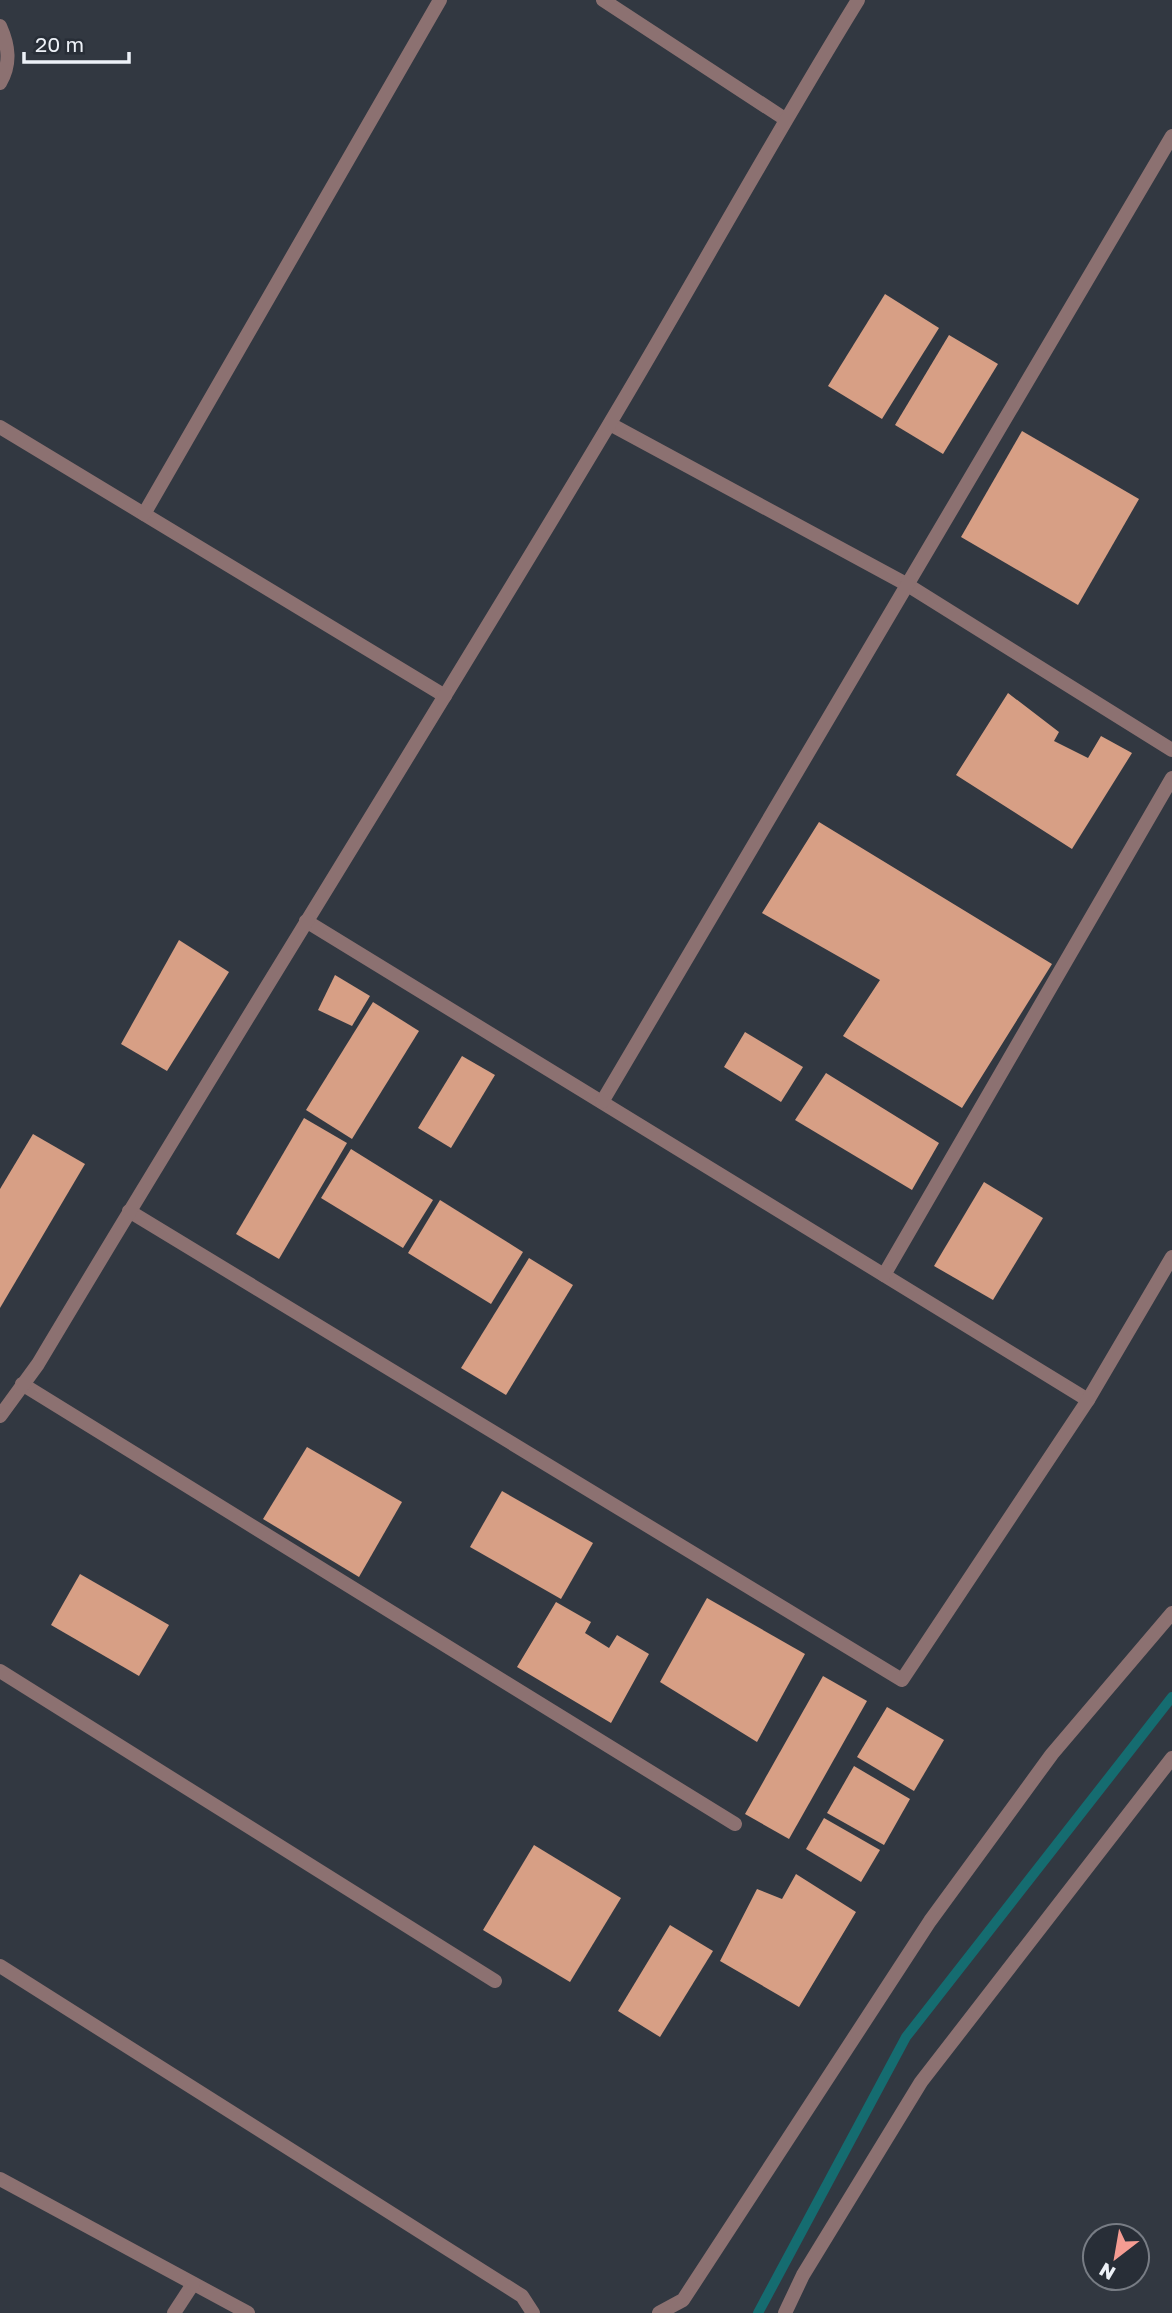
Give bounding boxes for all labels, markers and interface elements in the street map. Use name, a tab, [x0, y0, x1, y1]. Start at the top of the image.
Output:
scale bar	[24, 21, 130, 65]
text: 20 m	[35, 31, 84, 57]
north arrow	[1081, 2222, 1151, 2292]
text: N	[1095, 2258, 1119, 2286]

